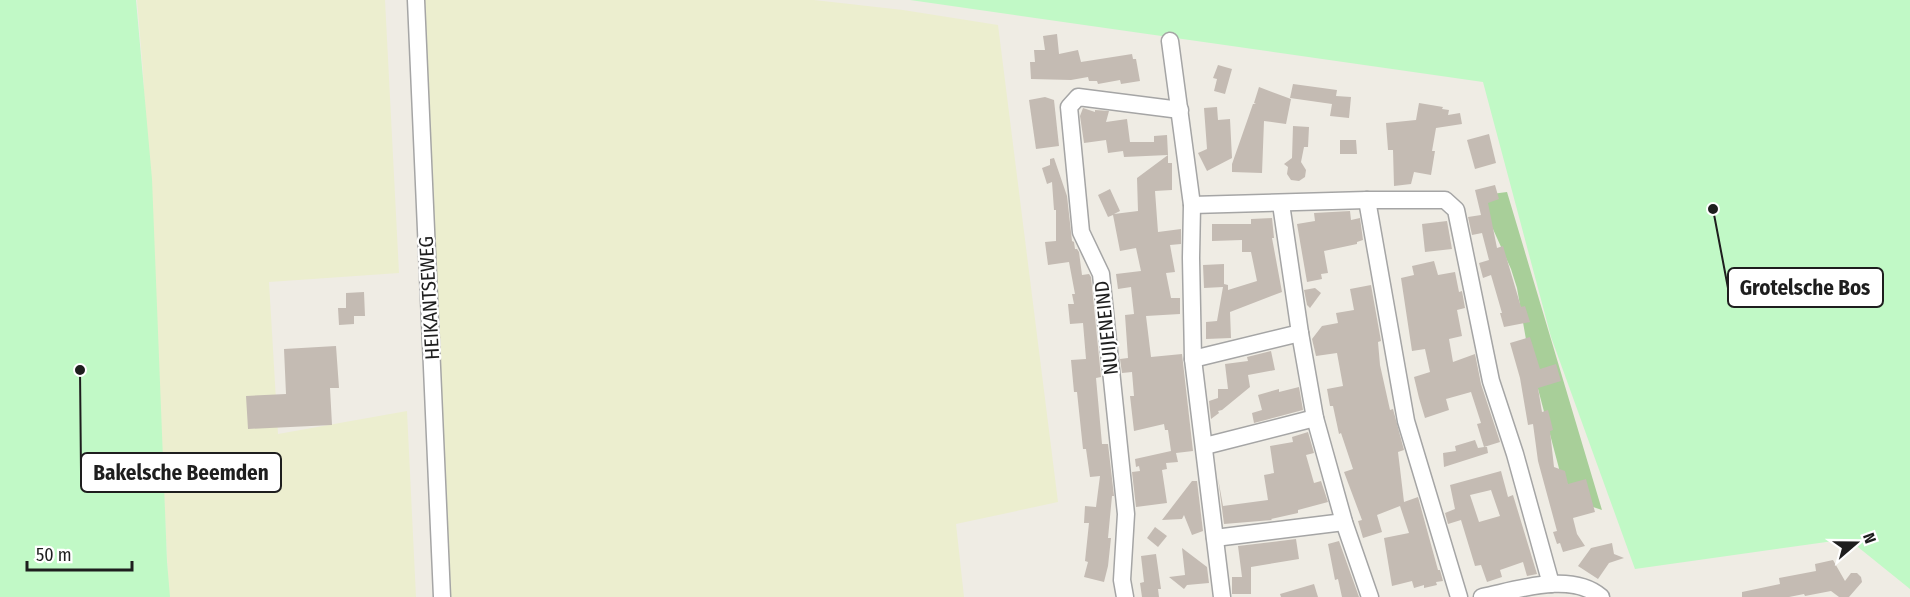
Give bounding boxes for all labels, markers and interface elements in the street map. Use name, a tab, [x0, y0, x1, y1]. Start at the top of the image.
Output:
street label: HEIKANTSEWEG	[414, 236, 444, 360]
callout: Grotelsche Bos	[1728, 268, 1883, 307]
text: Grotelsche Bos	[1740, 275, 1870, 301]
street label: NUIJENEIND	[1089, 280, 1123, 376]
callout: Bakelsche Beemden	[81, 453, 281, 492]
text: Bakelsche Beemden	[93, 460, 269, 486]
north arrow	[1826, 513, 1886, 573]
text: N	[1859, 530, 1880, 546]
scale bar	[27, 534, 132, 572]
text: 50 m	[36, 544, 72, 566]

